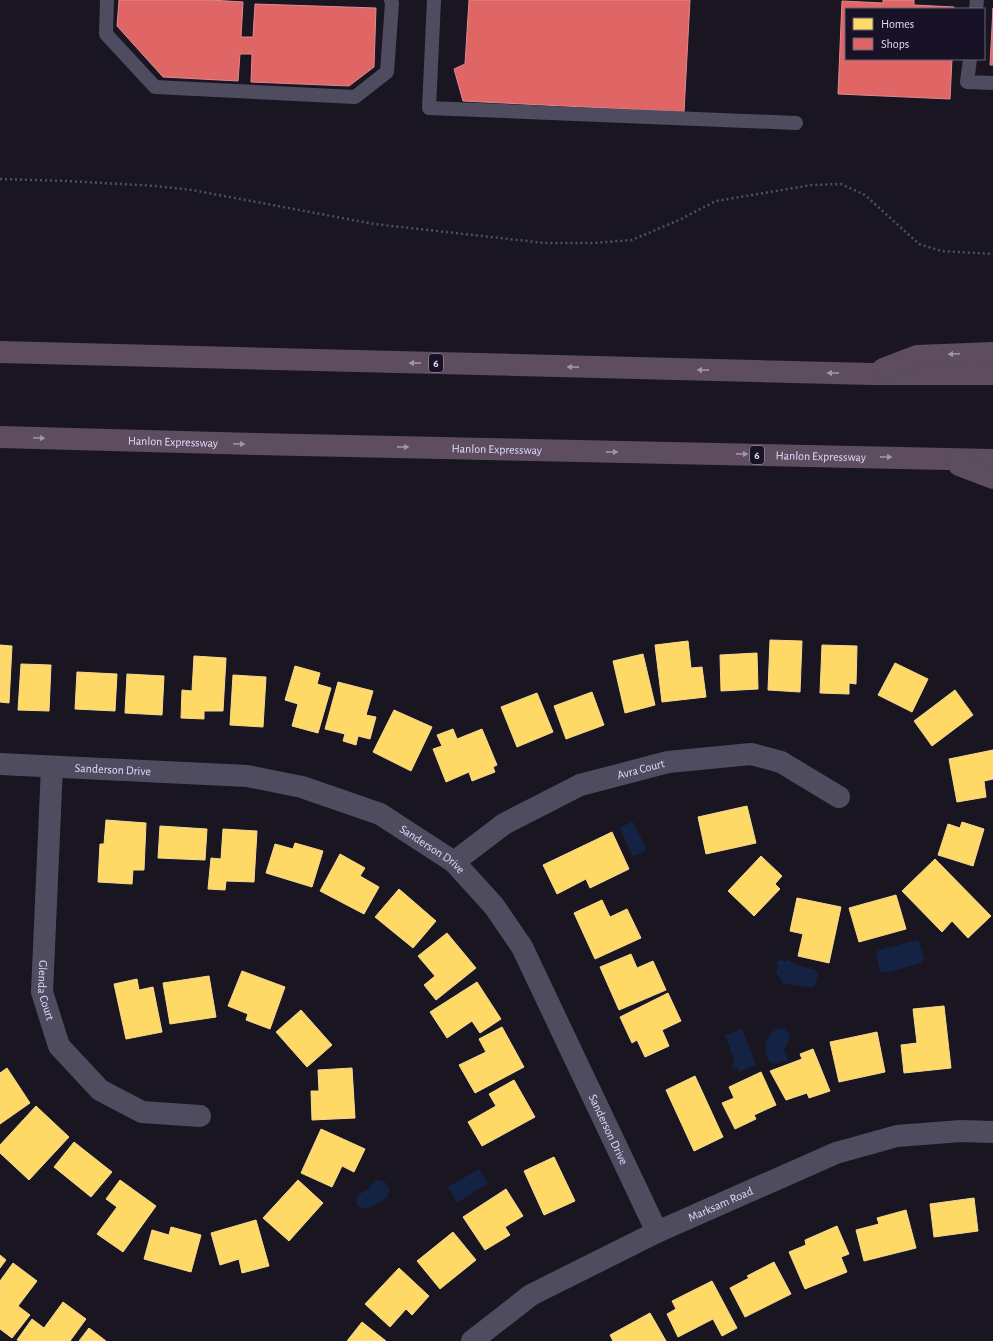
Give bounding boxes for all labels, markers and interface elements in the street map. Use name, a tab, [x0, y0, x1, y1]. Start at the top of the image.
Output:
legend	[845, 8, 985, 60]
text: Homes	[881, 18, 914, 30]
text: Shops	[881, 38, 909, 50]
one-way arrow	[947, 351, 960, 357]
road number: 6	[429, 354, 443, 372]
one-way arrow	[408, 360, 421, 366]
one-way arrow	[567, 363, 579, 370]
one-way arrow	[697, 366, 709, 373]
one-way arrow	[826, 370, 839, 376]
street label: Hanlon Expressway	[128, 434, 218, 450]
one-way arrow	[33, 435, 46, 441]
one-way arrow	[233, 441, 246, 447]
street label: Hanlon Expressway	[452, 442, 542, 457]
one-way arrow	[397, 444, 409, 451]
road number: 6	[750, 446, 764, 464]
one-way arrow	[606, 449, 619, 455]
street label: Hanlon Expressway	[775, 449, 866, 464]
one-way arrow	[736, 451, 748, 458]
one-way arrow	[880, 454, 892, 461]
street label: Avra Court	[616, 757, 666, 781]
street label: Sanderson Drive	[75, 762, 151, 777]
street label: Sanderson Drive	[398, 823, 467, 876]
street label: Glenda Court	[36, 960, 57, 1022]
street label: Sanderson Drive	[587, 1092, 630, 1166]
street label: Marksam Road	[686, 1184, 755, 1224]

